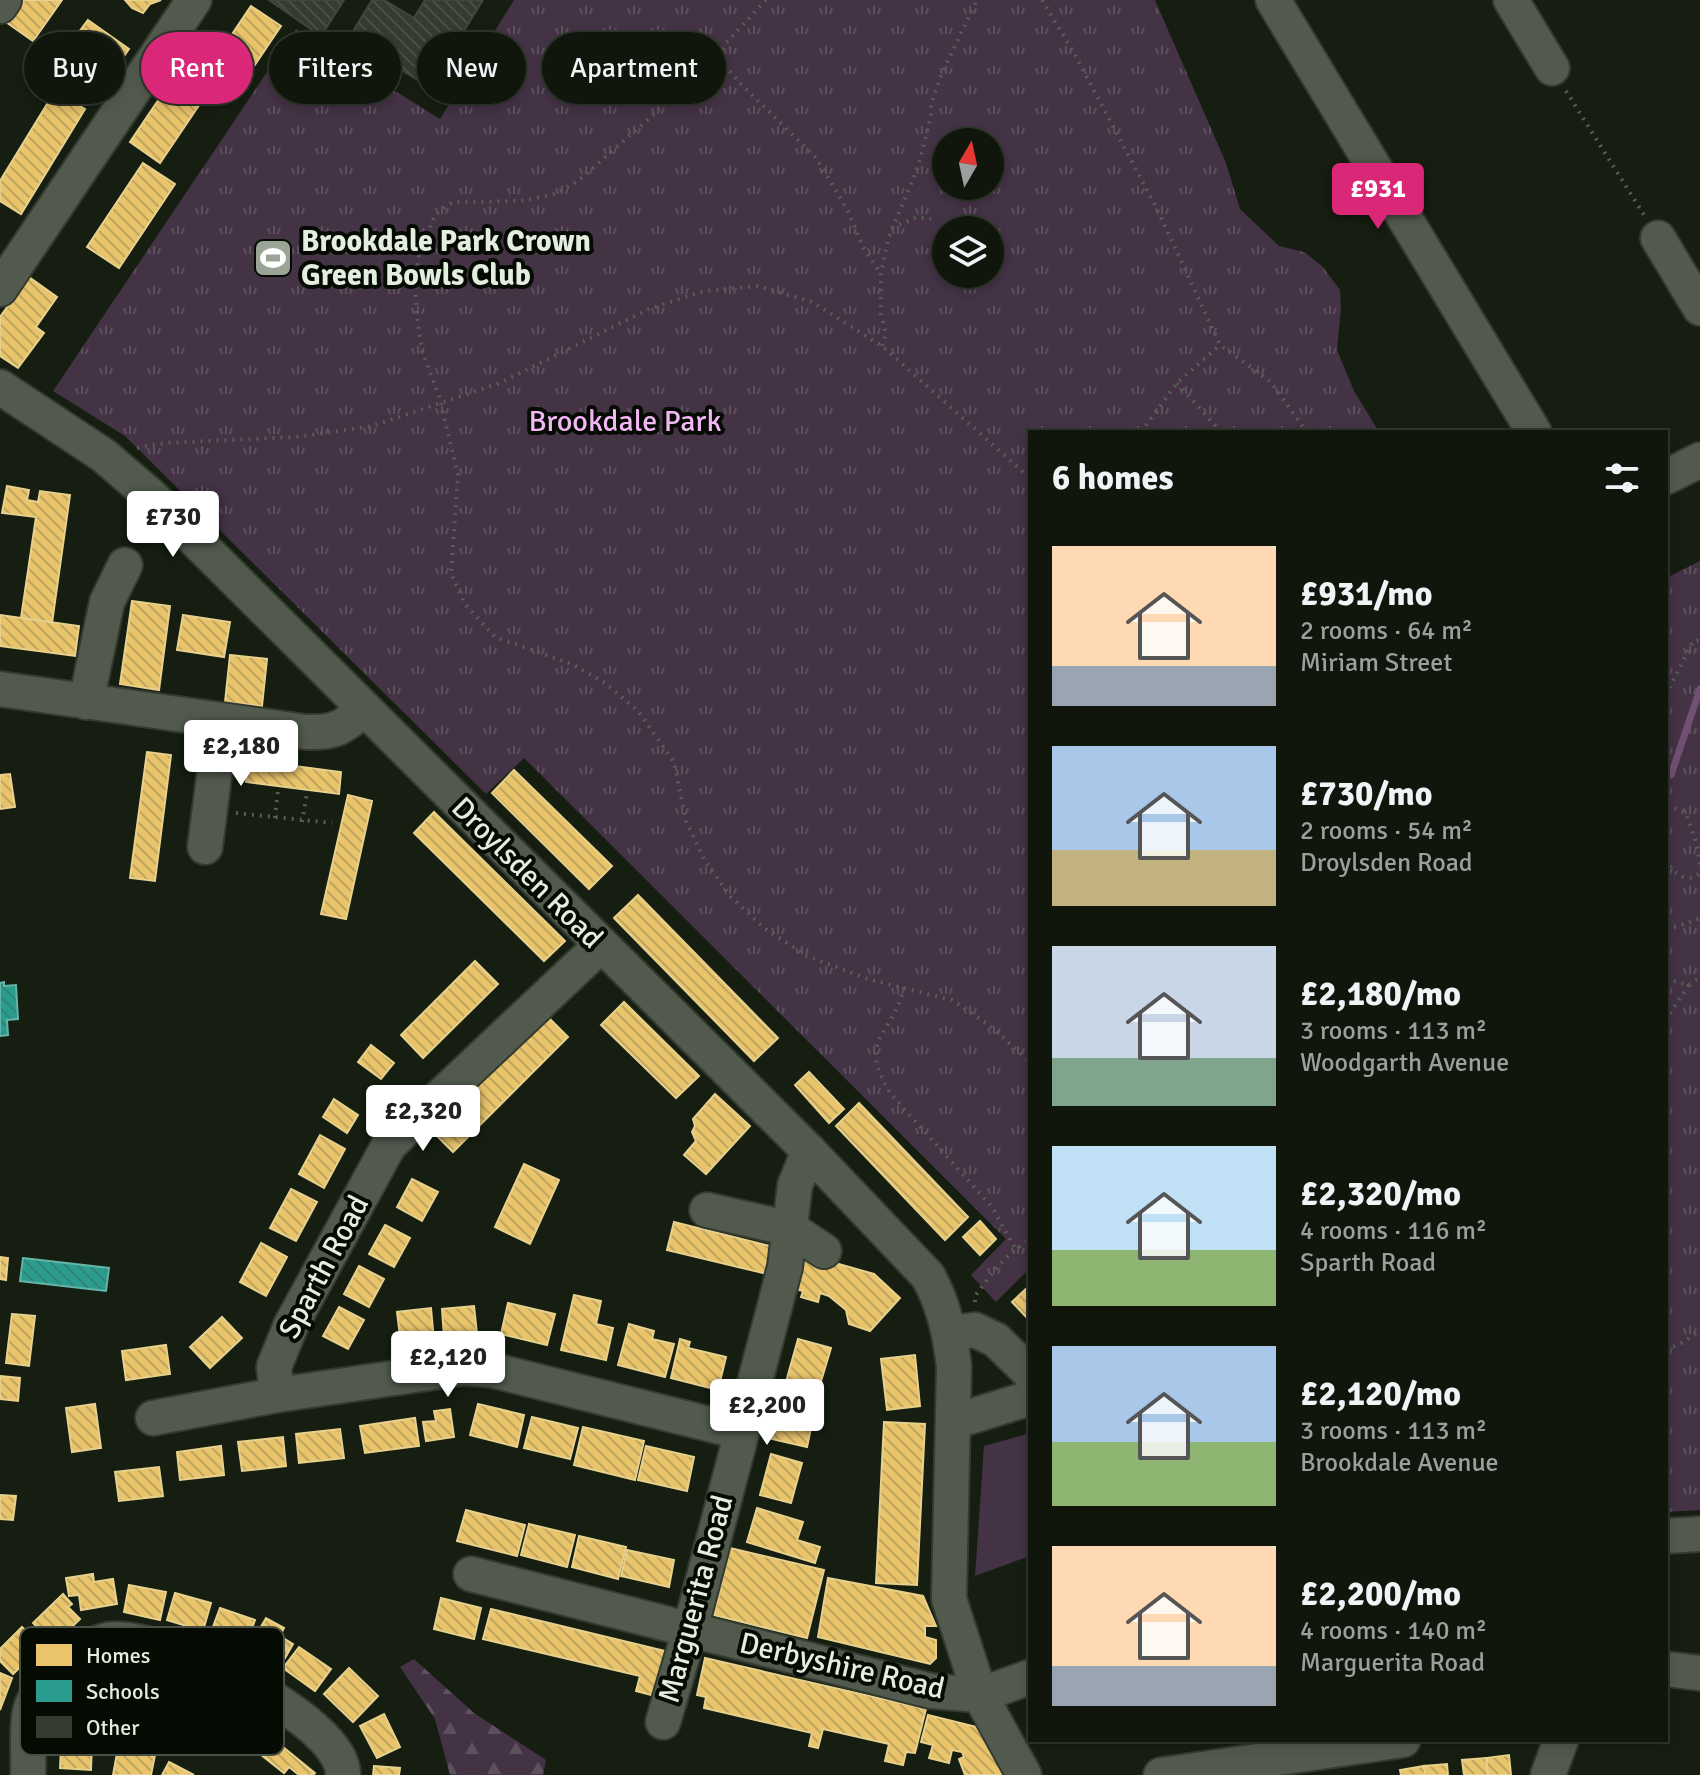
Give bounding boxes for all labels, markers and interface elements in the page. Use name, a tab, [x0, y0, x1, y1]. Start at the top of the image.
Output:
chip: Buy	[24, 32, 125, 104]
chip: Rent	[141, 32, 253, 104]
chip: Filters	[269, 32, 401, 104]
chip: New	[417, 32, 526, 104]
chip: Apartment	[542, 32, 726, 104]
north arrow	[932, 128, 1004, 200]
map controls	[932, 128, 1004, 288]
pin: £931	[1331, 163, 1425, 231]
text: £931	[1350, 173, 1406, 205]
button: layers	[932, 216, 1004, 288]
place label: Brookdale Park Crown Green Bowls Club	[301, 223, 591, 294]
sports icon: Brookdale Park Crown Green Bowls Club	[252, 237, 294, 279]
park label: Brookdale Park	[529, 403, 721, 440]
icon: filters	[1600, 456, 1644, 500]
text: 6 homes	[1052, 457, 1173, 499]
pin: £730	[126, 491, 220, 559]
text: £730	[145, 501, 201, 533]
text: £931/mo	[1300, 573, 1433, 615]
icon: home	[1116, 578, 1212, 674]
text: 2 rooms · 64 m²	[1300, 615, 1473, 647]
text: Miriam Street	[1300, 647, 1452, 679]
pin: £2,180	[176, 720, 306, 788]
text: £2,180	[202, 730, 280, 762]
text: £730/mo	[1300, 773, 1433, 815]
icon: home	[1116, 778, 1212, 874]
street label: Droylsden Road	[444, 790, 610, 956]
text: 2 rooms · 54 m²	[1300, 815, 1473, 847]
text: Droylsden Road	[1300, 847, 1473, 879]
text: £2,180/mo	[1300, 973, 1461, 1015]
icon: home	[1116, 978, 1212, 1074]
text: 3 rooms · 113 m²	[1300, 1015, 1487, 1047]
text: Woodgarth Avenue	[1300, 1047, 1509, 1079]
pin: £2,320	[358, 1085, 488, 1153]
text: £2,320	[384, 1095, 462, 1127]
text: £2,320/mo	[1300, 1173, 1461, 1215]
icon: home	[1116, 1178, 1212, 1274]
street label: Sparth Road	[271, 1189, 377, 1345]
text: 4 rooms · 116 m²	[1300, 1215, 1487, 1247]
text: Sparth Road	[1300, 1247, 1436, 1279]
pin: £2,120	[383, 1331, 513, 1399]
text: £2,120	[409, 1341, 487, 1373]
text: £2,120/mo	[1300, 1373, 1461, 1415]
icon: home	[1116, 1378, 1212, 1474]
pin: £2,200	[702, 1379, 832, 1447]
text: £2,200	[728, 1389, 806, 1421]
text: 3 rooms · 113 m²	[1300, 1415, 1487, 1447]
text: Brookdale Avenue	[1300, 1447, 1499, 1479]
street label: Marguerita Road	[651, 1491, 741, 1707]
text: £2,200/mo	[1300, 1573, 1461, 1615]
icon: home	[1116, 1578, 1212, 1674]
text: 4 rooms · 140 m²	[1300, 1615, 1487, 1647]
street label: Derbyshire Road	[736, 1624, 948, 1708]
legend	[20, 1627, 284, 1755]
text: Homes	[86, 1642, 150, 1669]
text: Marguerita Road	[1300, 1647, 1485, 1679]
text: Schools	[86, 1678, 160, 1705]
text: Other	[86, 1714, 139, 1741]

